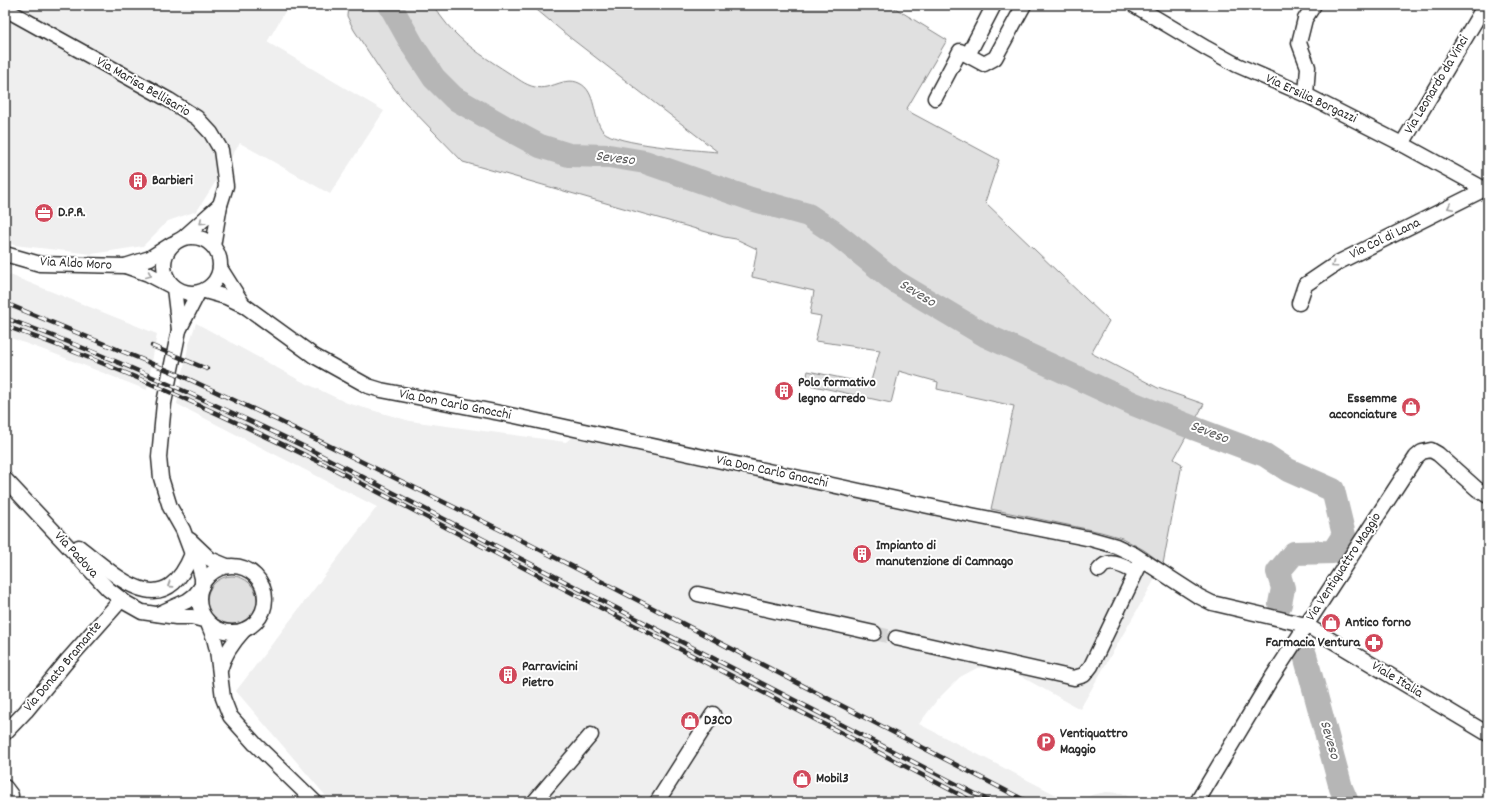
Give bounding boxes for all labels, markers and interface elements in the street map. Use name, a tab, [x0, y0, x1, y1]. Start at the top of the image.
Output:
street label: Via Leonardo da Vinci	[1400, 32, 1475, 138]
street label: Via Marisa Bellisario	[92, 52, 194, 122]
street label: Via Ersilia Borgazzi	[1262, 69, 1360, 129]
water label: Seveso	[594, 146, 637, 172]
building icon: Barbieri	[127, 170, 149, 192]
place label: Barbieri	[152, 171, 193, 191]
office icon: D.P.R.	[33, 202, 55, 224]
one-way arrow	[1446, 202, 1454, 210]
place label: D.P.R.	[58, 203, 85, 223]
street label: Via Col di Lana	[1346, 213, 1424, 265]
one-way arrow	[199, 217, 207, 225]
street label: Via Aldo Moro	[40, 252, 112, 276]
one-way arrow	[1331, 260, 1338, 267]
one-way arrow	[145, 270, 152, 278]
water label: Seveso	[895, 275, 941, 314]
place label: Polo formativo legno arredo	[798, 373, 876, 409]
building icon: Polo formativo legno arredo	[773, 380, 795, 402]
street label: Via Don Carlo Gnocchi	[397, 384, 513, 426]
place label: Essemme acconciature	[1329, 389, 1397, 425]
shop icon: Essemme acconciature	[1400, 396, 1422, 418]
water label: Seveso	[1187, 416, 1232, 451]
street label: Via Don Carlo Gnocchi	[714, 450, 830, 494]
street label: Via Ventiquattro Maggio	[1301, 509, 1387, 625]
street label: Via Padova	[49, 527, 103, 583]
place label: Impianto di manutenzione di Camnago	[876, 536, 1013, 572]
building icon: Impianto di manutenzione di Camnago	[851, 543, 873, 565]
one-way arrow	[167, 580, 174, 588]
shop icon: Antico forno	[1320, 612, 1342, 634]
place label: Antico forno	[1345, 613, 1411, 633]
street label: Via Donato Bramante	[19, 617, 107, 717]
pharmacy icon: Farmacia Ventura	[1363, 632, 1385, 654]
place label: Farmacia Ventura	[1266, 633, 1361, 653]
place label: Parravicini Pietro	[522, 657, 578, 693]
street label: Viale Italia	[1367, 657, 1427, 703]
building icon: Parravicini Pietro	[497, 664, 519, 686]
shop icon: D3CO	[679, 710, 701, 732]
place label: D3CO	[704, 711, 732, 731]
water label: Seveso	[1313, 718, 1345, 763]
place label: Ventiquattro Maggio	[1060, 724, 1128, 760]
parking icon: Ventiquattro Maggio	[1035, 731, 1057, 753]
shop icon: Mobil3	[791, 768, 813, 790]
place label: Mobil3	[816, 769, 849, 789]

